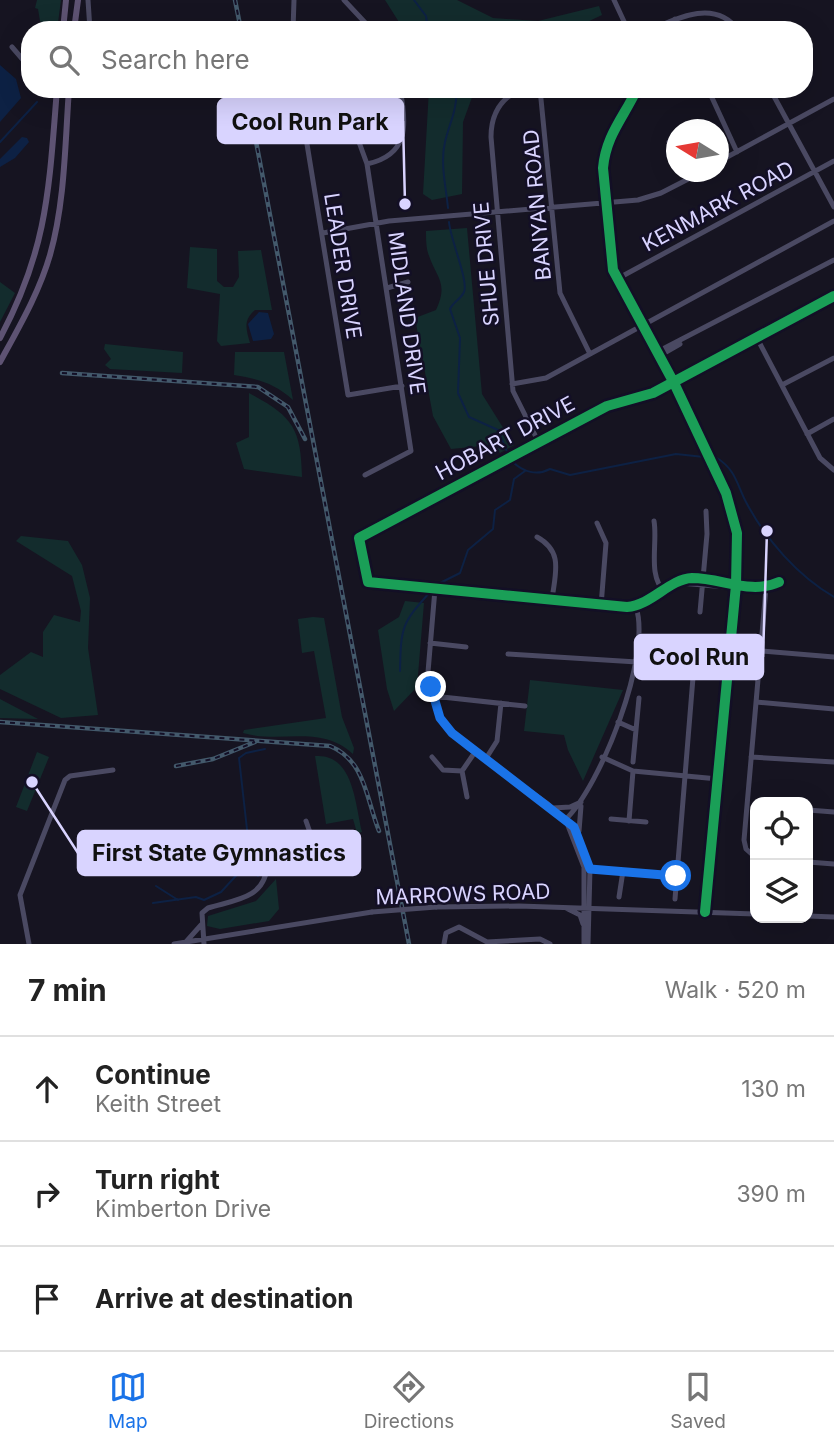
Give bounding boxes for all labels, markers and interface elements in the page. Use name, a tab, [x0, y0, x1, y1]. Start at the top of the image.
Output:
search box	[21, 21, 813, 98]
icon: search	[45, 41, 83, 79]
text: Search here	[101, 44, 250, 75]
callout: Cool Run Park	[218, 99, 403, 143]
text: Cool Run Park	[231, 108, 389, 136]
north arrow	[666, 119, 729, 182]
street label: BANYAN ROAD	[518, 128, 556, 282]
street label: KENMARK ROAD	[638, 156, 798, 256]
street label: LEADER DRIVE	[319, 191, 367, 341]
street label: SHUE DRIVE	[468, 201, 504, 327]
street label: MIDLAND DRIVE	[383, 230, 431, 396]
street label: HOBART DRIVE	[431, 391, 579, 485]
callout: Cool Run	[635, 635, 763, 679]
text: Cool Run	[649, 643, 749, 671]
route end	[415, 671, 446, 702]
map controls	[750, 797, 813, 923]
button: locate	[750, 797, 813, 860]
callout: First State Gymnastics	[78, 831, 360, 875]
text: First State Gymnastics	[92, 839, 346, 867]
route start	[660, 860, 691, 891]
button: layers	[750, 860, 813, 923]
street label: MARROWS ROAD	[375, 878, 551, 910]
text: 7 min	[28, 972, 107, 1008]
text: Walk · 520 m	[665, 976, 806, 1004]
text: Continue	[95, 1059, 211, 1090]
icon: ahead	[28, 1070, 66, 1108]
text: 130 m	[741, 1075, 806, 1103]
text: Keith Street	[95, 1090, 221, 1118]
text: Turn right	[95, 1164, 220, 1195]
icon: right	[28, 1175, 66, 1213]
text: 390 m	[736, 1180, 806, 1208]
text: Kimberton Drive	[95, 1195, 271, 1223]
icon: arrive	[28, 1280, 66, 1318]
text: Arrive at destination	[95, 1283, 354, 1314]
tab: Map	[108, 1368, 148, 1433]
tab: Directions	[364, 1368, 454, 1433]
tab: Saved	[670, 1368, 726, 1433]

